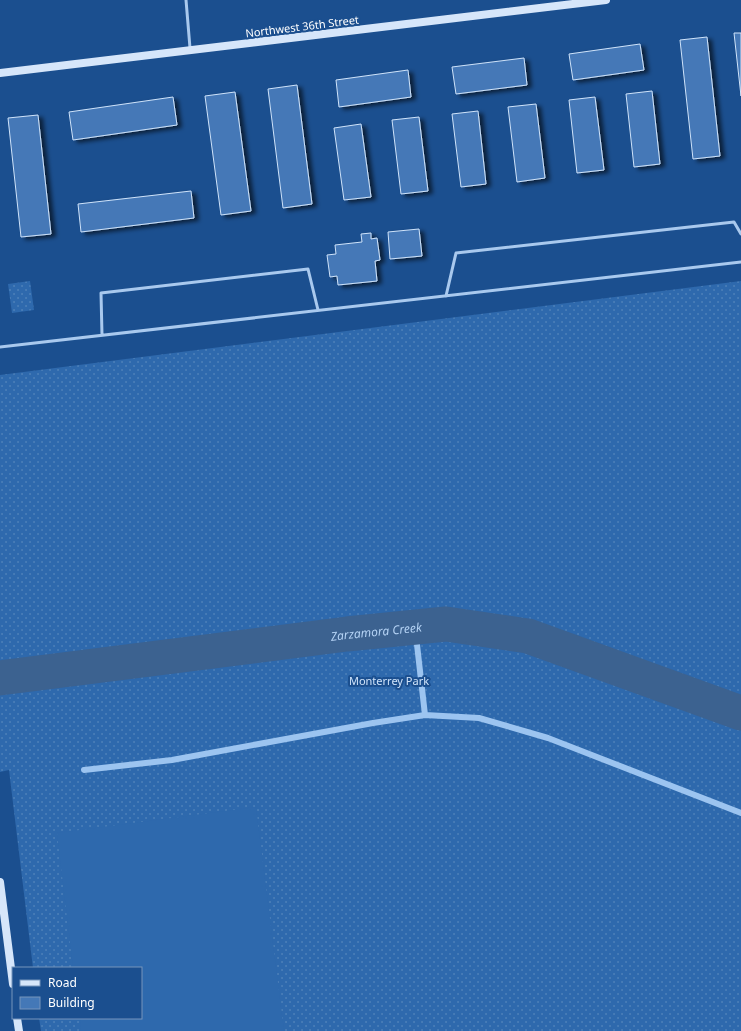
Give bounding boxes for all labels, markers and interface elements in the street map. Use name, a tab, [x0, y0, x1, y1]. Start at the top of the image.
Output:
street label: Northwest 36th Street	[244, 12, 360, 40]
water label: Zarzamora Creek	[329, 618, 423, 645]
park label: Monterrey Park	[349, 673, 429, 688]
legend	[12, 967, 142, 1019]
text: Road	[48, 974, 77, 991]
text: Building	[48, 994, 95, 1011]

